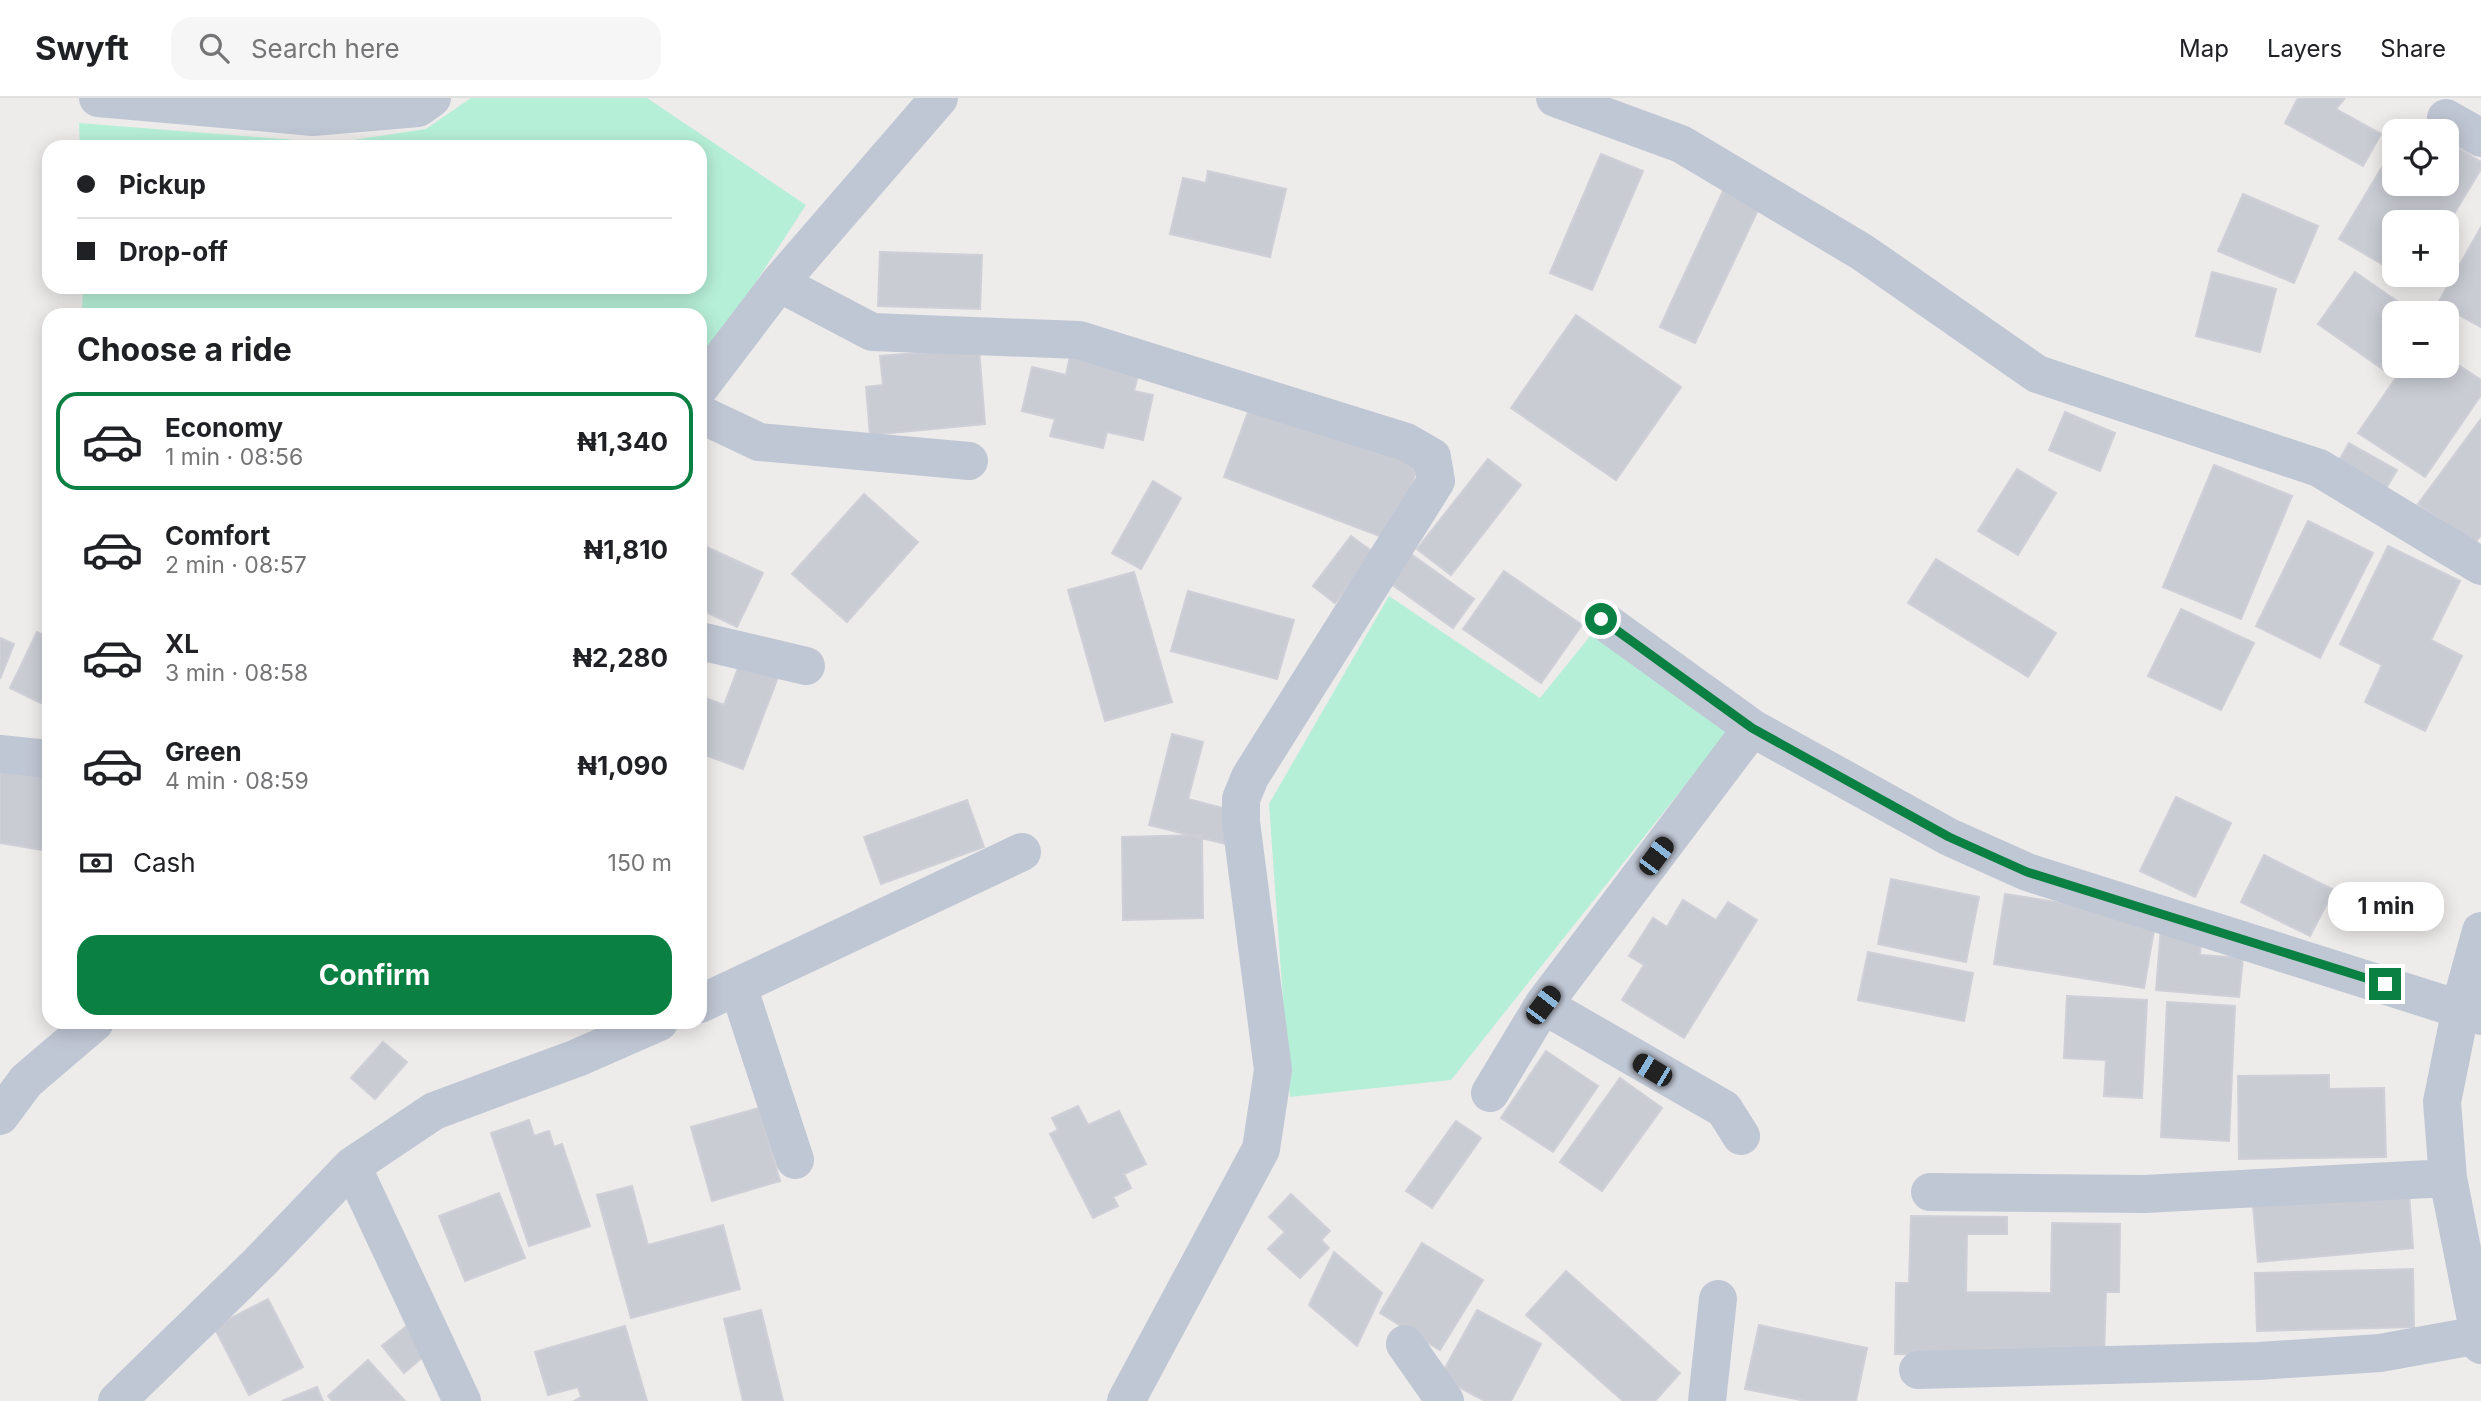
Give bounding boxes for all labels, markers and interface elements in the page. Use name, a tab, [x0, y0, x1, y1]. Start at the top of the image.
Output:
search box	[171, 17, 661, 80]
text: Swyft	[35, 28, 129, 68]
icon: search	[195, 29, 233, 67]
text: Search here	[251, 33, 400, 64]
text: Map	[2179, 34, 2229, 63]
text: Layers	[2267, 34, 2342, 63]
text: Share	[2380, 34, 2446, 63]
map controls	[2382, 119, 2459, 378]
button: locate	[2382, 119, 2459, 196]
text: Pickup	[119, 169, 206, 200]
button: +	[2382, 210, 2459, 287]
text: Drop-off	[119, 236, 228, 267]
button: −	[2382, 301, 2459, 378]
text: Choose a ride	[77, 330, 292, 369]
icon: car	[81, 410, 144, 473]
text: Economy	[165, 412, 283, 443]
text: ₦1,340	[577, 426, 668, 457]
text: 1 min · 08:56	[165, 443, 303, 471]
icon: car	[81, 518, 144, 581]
text: Comfort	[165, 520, 270, 551]
text: ₦1,810	[583, 534, 668, 565]
text: 2 min · 08:57	[165, 551, 307, 579]
route start	[1585, 603, 1617, 635]
icon: car	[81, 626, 144, 689]
text: XL	[165, 628, 199, 659]
text: ₦2,280	[572, 642, 668, 673]
text: 3 min · 08:58	[165, 659, 308, 687]
icon: car	[81, 734, 144, 797]
text: Green	[165, 736, 242, 767]
text: ₦1,090	[577, 750, 668, 781]
text: 4 min · 08:59	[165, 767, 309, 795]
car	[1635, 833, 1678, 879]
icon: cash	[77, 844, 115, 882]
text: Cash	[133, 847, 196, 878]
text: 150 m	[608, 849, 672, 877]
callout: 1 min	[2327, 882, 2443, 932]
text: 1 min	[2358, 892, 2414, 920]
button: Confirm	[77, 935, 672, 1015]
route end	[2369, 968, 2401, 1000]
car	[1522, 982, 1565, 1028]
car	[1629, 1050, 1676, 1090]

